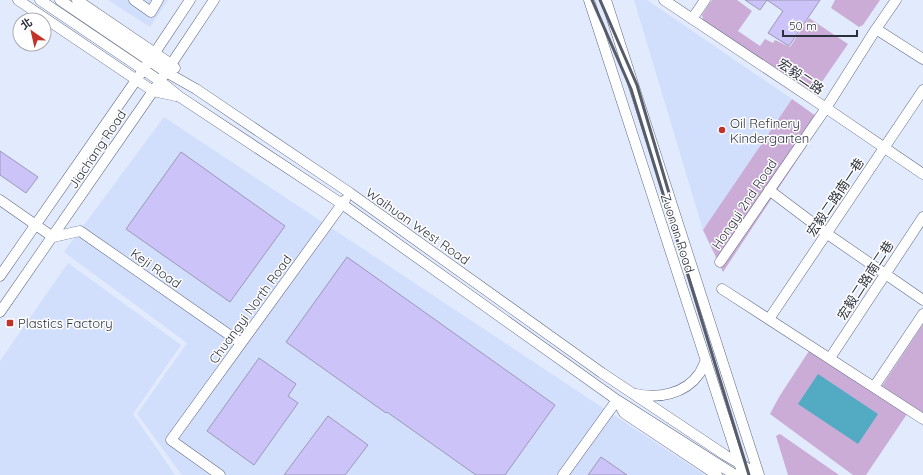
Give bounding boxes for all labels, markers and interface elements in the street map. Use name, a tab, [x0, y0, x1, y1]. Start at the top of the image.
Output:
north arrow	[12, 12, 52, 52]
scale bar	[783, 12, 857, 38]
text: 北	[18, 15, 35, 33]
text: 50 m	[789, 18, 817, 33]
street label: 宏毅二路	[775, 55, 827, 97]
street label: Jiachang Road	[65, 107, 129, 191]
place label: Oil Refinery Kindergarten	[730, 115, 809, 146]
marker: Oil Refinery Kindergarten	[717, 125, 727, 135]
street label: 宏毅二路南一巷	[803, 155, 867, 239]
street label: Hongyi 2nd Road	[708, 156, 780, 252]
street label: Waihuan West Road	[363, 184, 473, 268]
street label: Zuonan Road	[658, 191, 698, 275]
street label: 宏毅二路南二巷	[834, 237, 896, 323]
street label: Keji Road	[128, 245, 184, 291]
street label: Chuangyi North Road	[205, 252, 295, 366]
place label: Plastics Factory	[18, 315, 113, 331]
marker: Plastics Factory	[5, 318, 15, 328]

